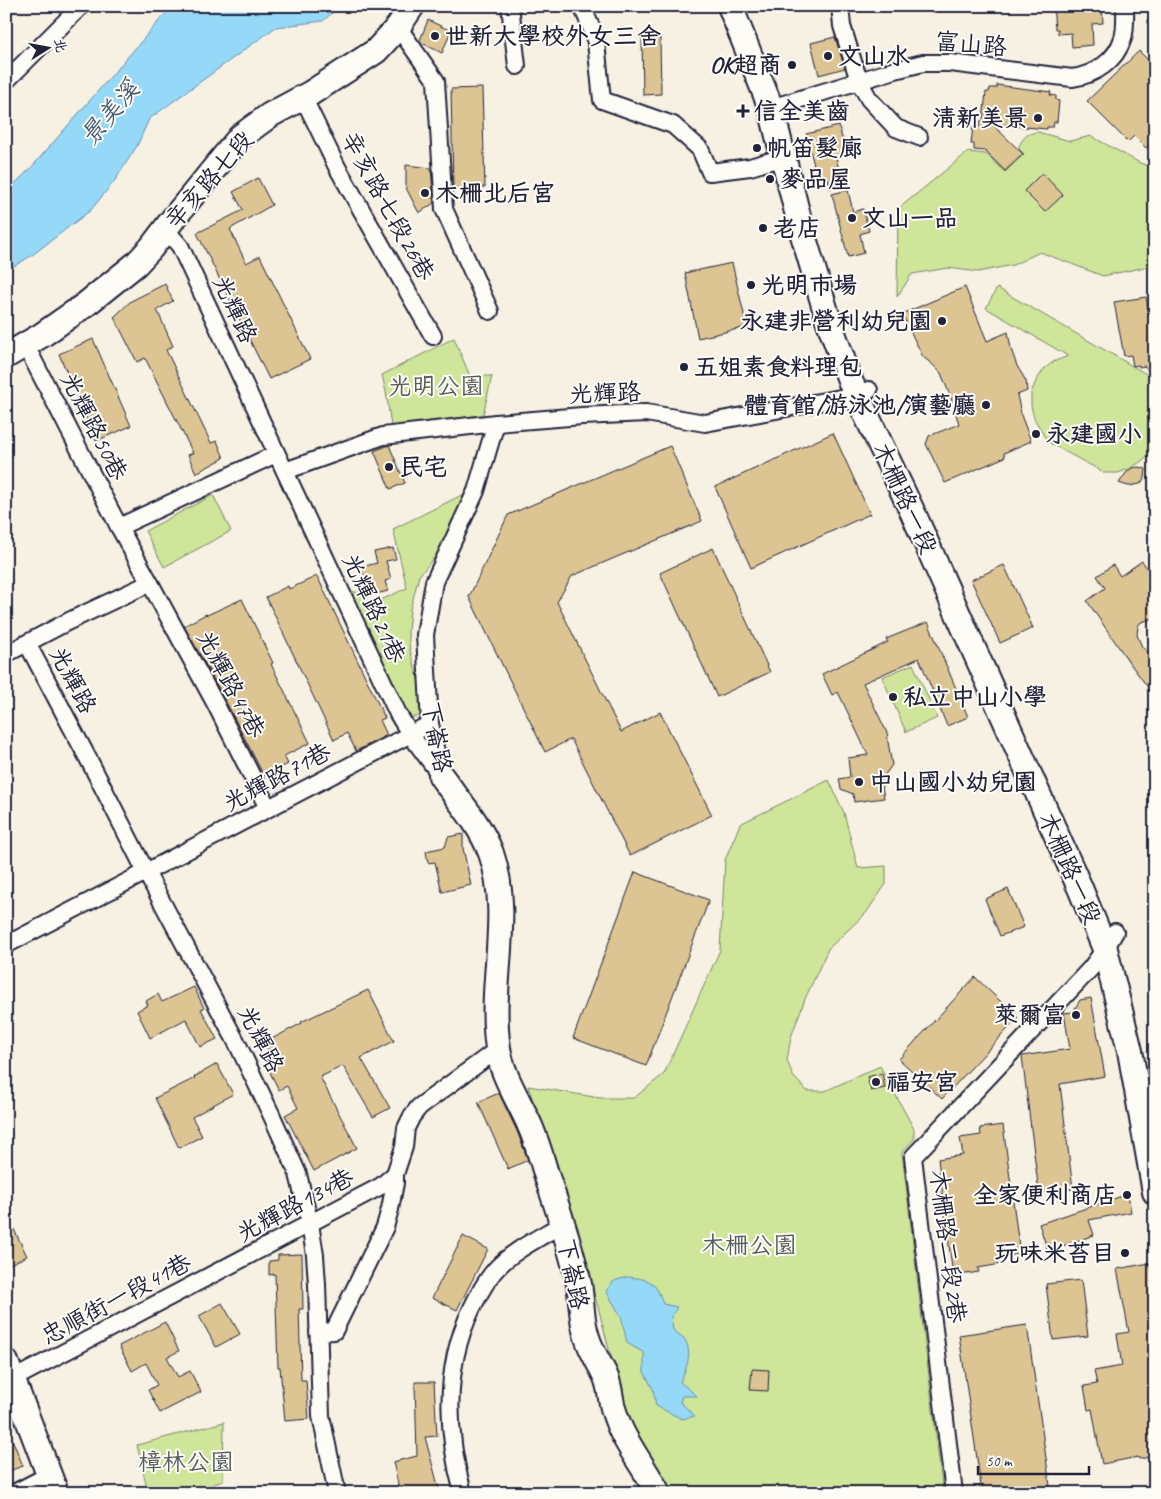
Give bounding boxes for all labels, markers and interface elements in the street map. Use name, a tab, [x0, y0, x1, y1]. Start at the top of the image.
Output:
place label: 世新大學校外女三舍	[445, 21, 661, 51]
north arrow	[22, 22, 72, 72]
street label: 富山路	[934, 26, 1008, 62]
marker: 世新大學校外女三舍	[429, 30, 441, 42]
text: 北	[51, 37, 70, 54]
place label: 文山水	[838, 41, 910, 71]
place label: OK超商	[710, 50, 782, 80]
marker: 文山水	[822, 50, 834, 62]
marker: OK超商	[786, 59, 798, 71]
water label: 景美溪	[74, 72, 148, 152]
place label: 信全美齒	[754, 96, 850, 126]
place label: 清新美景	[932, 103, 1028, 133]
marker: 信全美齒	[736, 104, 750, 118]
marker: 清新美景	[1032, 112, 1044, 124]
street label: 辛亥路七段	[158, 125, 260, 235]
street label: 辛亥路七段26巷	[335, 126, 441, 286]
place label: 帆笛髮廊	[767, 133, 863, 163]
marker: 帆笛髮廊	[751, 142, 763, 154]
place label: 麥品屋	[780, 164, 852, 194]
marker: 麥品屋	[764, 173, 776, 185]
place label: 木柵北后宮	[435, 178, 555, 208]
marker: 木柵北后宮	[419, 187, 431, 199]
place label: 文山一品	[862, 203, 958, 233]
marker: 文山一品	[846, 212, 858, 224]
place label: 老店	[773, 213, 821, 243]
marker: 老店	[757, 222, 769, 234]
street label: 光輝路	[206, 270, 264, 348]
place label: 光明市場	[761, 270, 857, 300]
marker: 光明市場	[745, 279, 757, 291]
place label: 永建非營利幼兒園	[740, 306, 932, 336]
marker: 永建非營利幼兒園	[936, 315, 948, 327]
place label: 五姐素食料理包	[694, 352, 862, 382]
marker: 五姐素食料理包	[678, 361, 690, 373]
street label: 光輝路50巷	[54, 367, 134, 485]
park label: 光明公園	[388, 371, 484, 401]
street label: 光輝路	[568, 377, 642, 409]
place label: 體育館/游泳池/演藝廳	[744, 390, 976, 420]
marker: 體育館/游泳池/演藝廳	[980, 399, 992, 411]
place label: 永建國小	[1046, 419, 1142, 449]
marker: 永建國小	[1030, 428, 1042, 440]
street label: 木柵路一段	[866, 437, 944, 559]
place label: 民宅	[399, 452, 447, 482]
marker: 民宅	[383, 461, 395, 473]
street label: 光輝路21巷	[336, 548, 412, 668]
street label: 光輝路47巷	[190, 625, 272, 743]
street label: 光輝路	[43, 641, 103, 719]
place label: 私立中山小學	[903, 682, 1047, 712]
marker: 私立中山小學	[887, 691, 899, 703]
street label: 下崙路	[415, 699, 459, 775]
street label: 光輝路71巷	[218, 736, 336, 818]
place label: 中山國小幼兒園	[869, 767, 1037, 797]
marker: 中山國小幼兒園	[853, 776, 865, 788]
street label: 木柵路一段	[1032, 807, 1108, 929]
street label: 光輝路	[231, 1000, 291, 1078]
place label: 萊爾富	[994, 1000, 1066, 1030]
marker: 萊爾富	[1070, 1009, 1082, 1021]
place label: 福安宮	[886, 1067, 958, 1097]
marker: 福安宮	[870, 1076, 882, 1088]
street label: 光輝路134巷	[231, 1162, 359, 1248]
street label: 木柵路二段2巷	[924, 1167, 972, 1325]
place label: 全家便利商店	[973, 1180, 1117, 1210]
marker: 全家便利商店	[1121, 1189, 1133, 1201]
park label: 木柵公園	[701, 1230, 797, 1260]
street label: 下崙路	[551, 1236, 595, 1312]
place label: 玩味米苔目	[995, 1238, 1115, 1268]
street label: 忠順街一段41巷	[36, 1247, 196, 1351]
marker: 玩味米苔目	[1119, 1247, 1131, 1259]
scale bar	[978, 1444, 1090, 1476]
park label: 樟林公園	[138, 1447, 234, 1477]
text: 50 m	[986, 1452, 1013, 1471]

